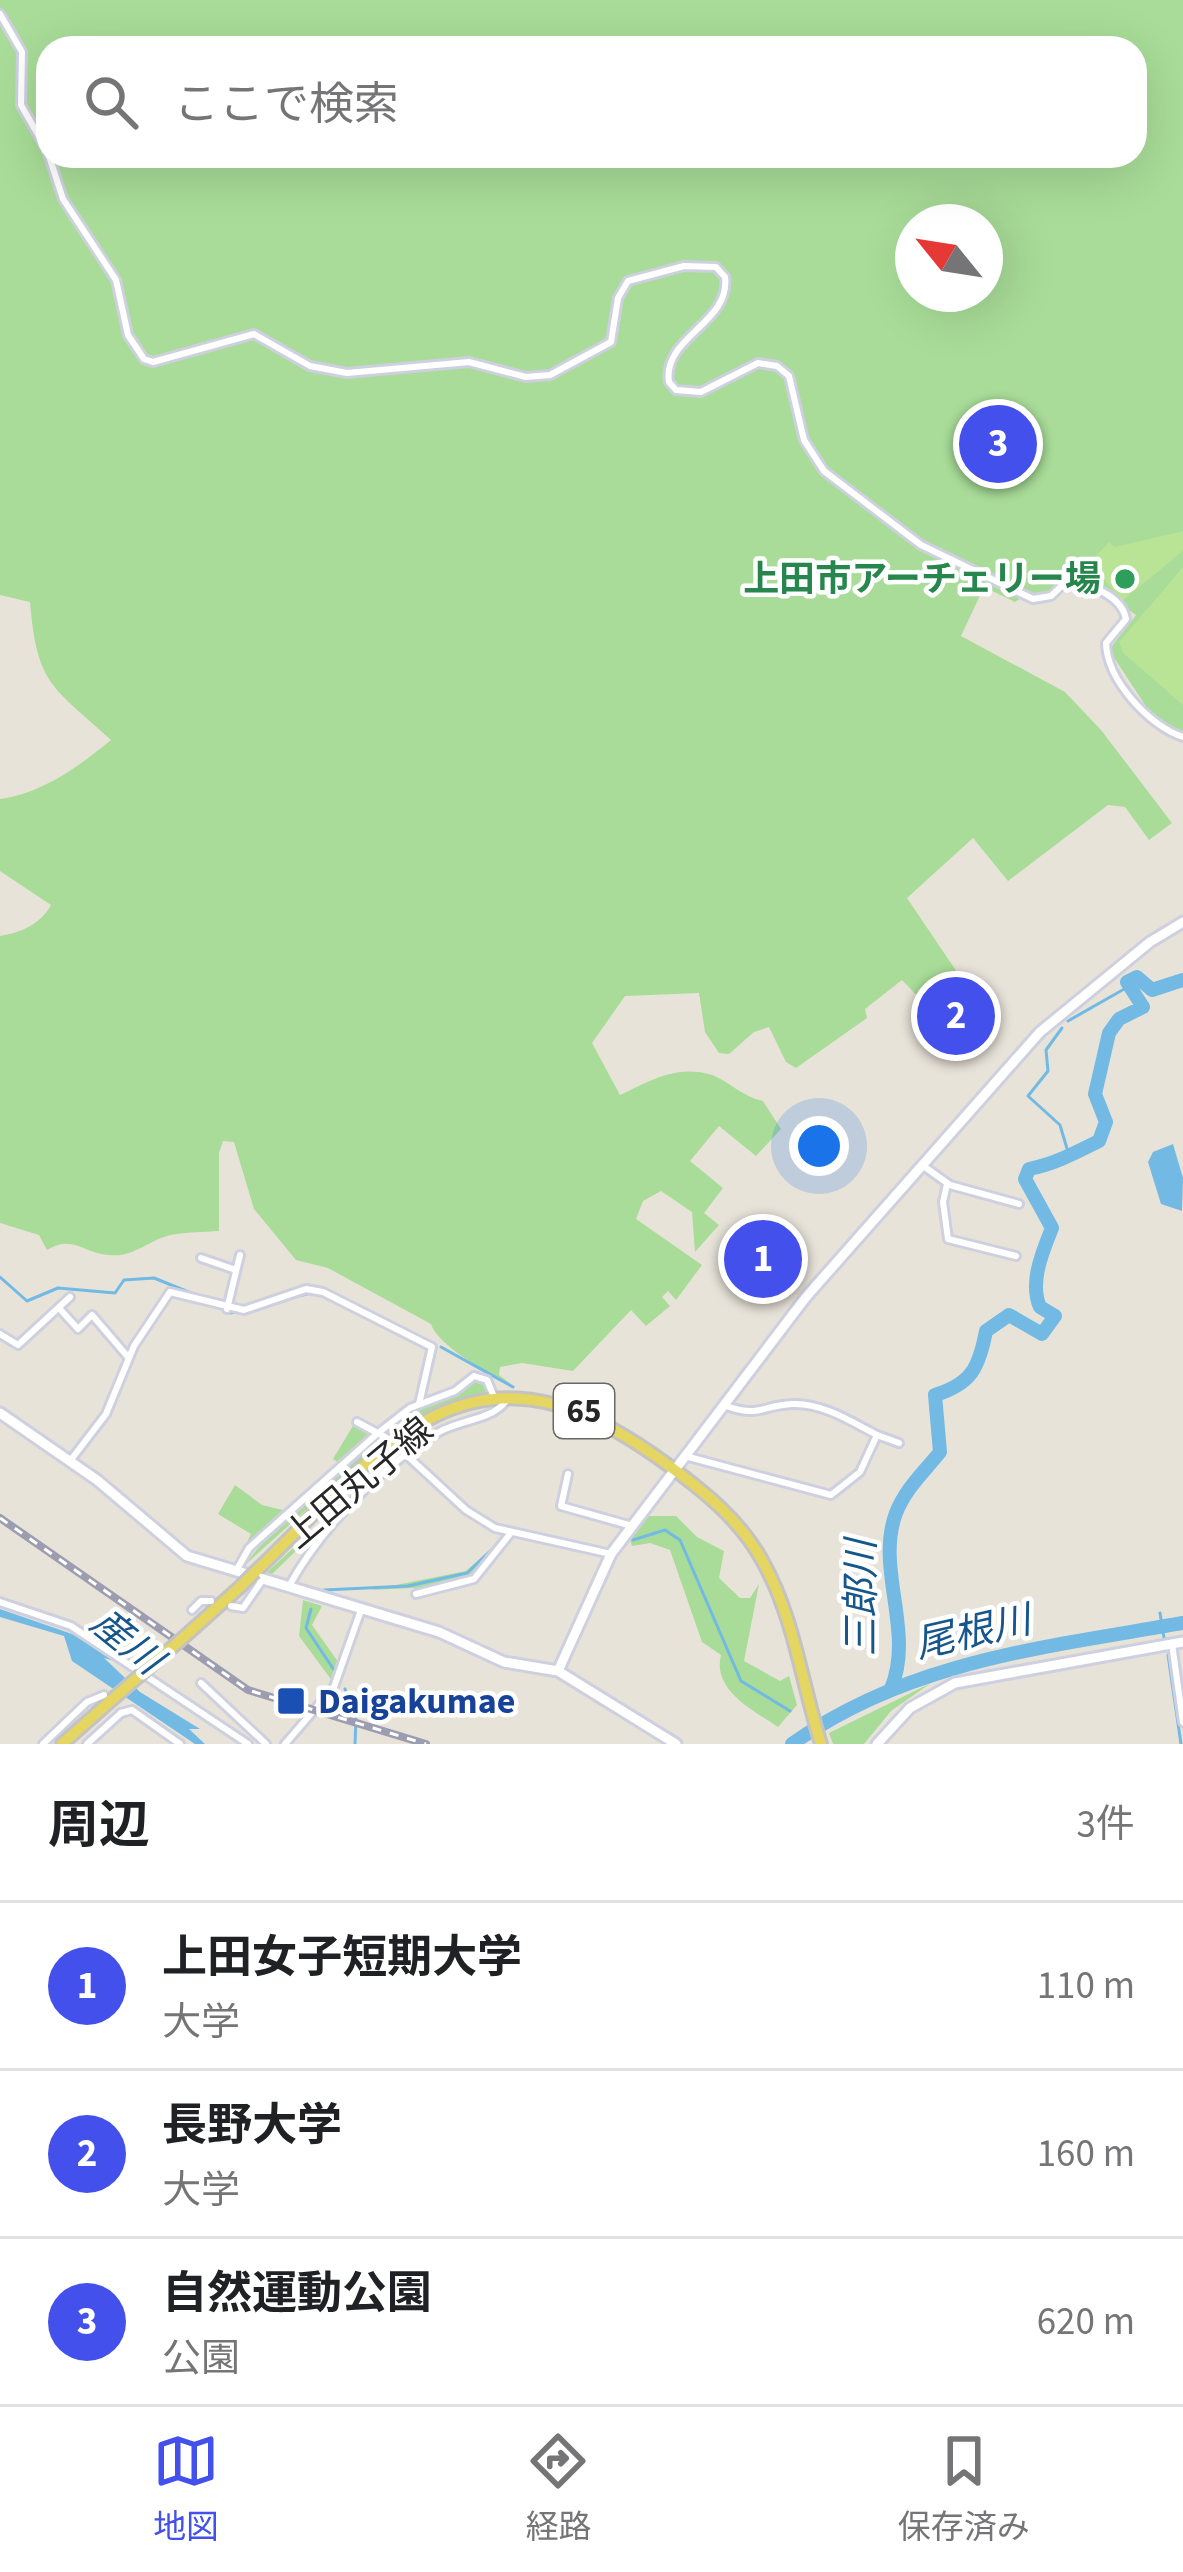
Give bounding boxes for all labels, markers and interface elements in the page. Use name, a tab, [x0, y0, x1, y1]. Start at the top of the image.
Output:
search box	[36, 36, 1147, 168]
icon: search	[78, 69, 144, 135]
text: ここで検索	[174, 73, 399, 137]
north arrow	[895, 204, 1003, 312]
pin: 3	[959, 399, 1037, 489]
place label: 上田市アーチェリー場	[743, 554, 1101, 605]
marker: 上田市アーチェリー場	[1112, 566, 1138, 592]
pin: 2	[917, 971, 995, 1061]
your location	[789, 1116, 849, 1176]
pin: 1	[724, 1214, 802, 1304]
road number: 65	[554, 1384, 614, 1438]
street label: 上田丸子線	[274, 1406, 444, 1560]
water label: 三郎川	[834, 1536, 890, 1657]
water label: 尾根川	[910, 1592, 1040, 1673]
water label: 産川	[78, 1596, 177, 1691]
place label: Daigakumae	[318, 1676, 515, 1727]
marker: Daigakumae	[275, 1685, 307, 1717]
text: 周辺	[48, 1790, 150, 1862]
text: 3件	[1077, 1797, 1135, 1853]
text: 上田女子短期大学	[162, 1926, 522, 1990]
text: 1	[77, 1958, 97, 2014]
text: 110 m	[1037, 1958, 1135, 2014]
text: 大学	[162, 1995, 240, 2051]
text: 長野大学	[162, 2094, 342, 2158]
text: 2	[77, 2126, 97, 2182]
text: 160 m	[1037, 2126, 1135, 2182]
text: 大学	[162, 2163, 240, 2219]
text: 自然運動公園	[162, 2262, 432, 2326]
text: 3	[77, 2294, 97, 2350]
text: 620 m	[1037, 2294, 1135, 2350]
text: 公園	[162, 2331, 240, 2387]
tab: 地図	[153, 2428, 219, 2551]
tab: 経路	[525, 2428, 591, 2551]
tab: 保存済み	[898, 2428, 1030, 2551]

